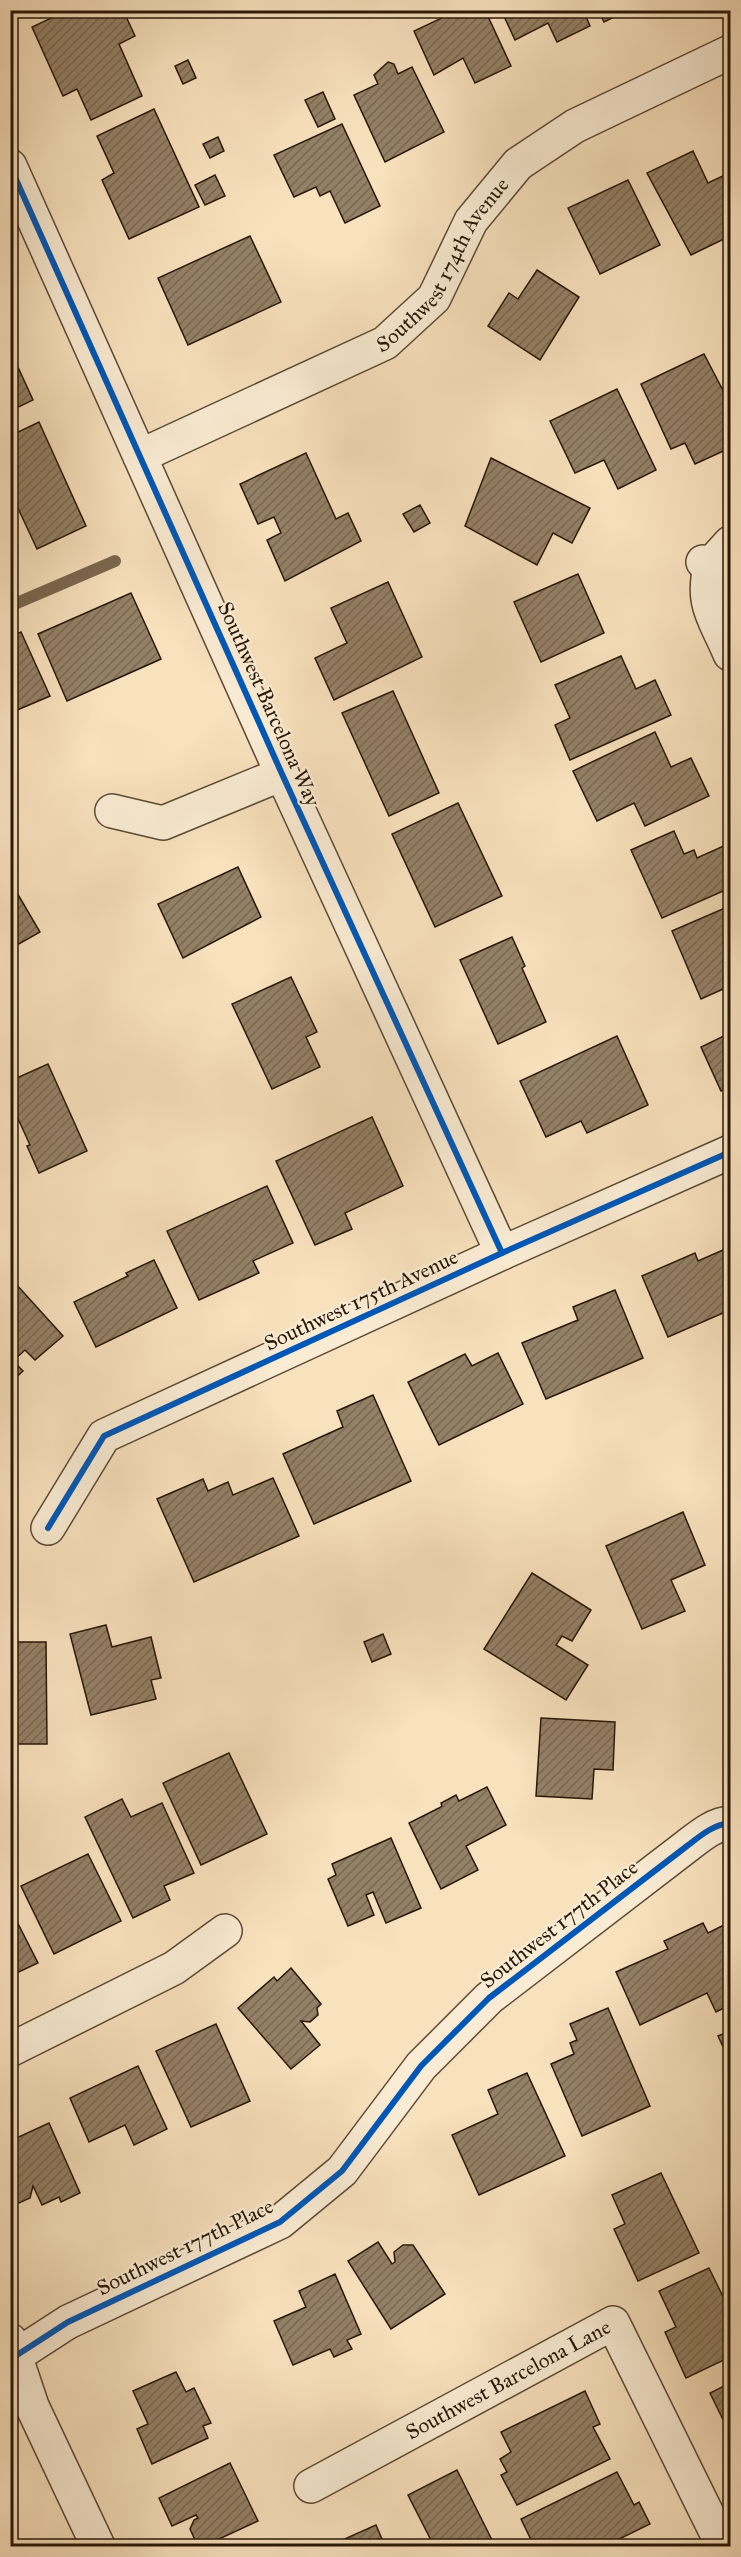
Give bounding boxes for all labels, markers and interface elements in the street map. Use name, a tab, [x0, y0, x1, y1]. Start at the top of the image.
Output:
street label: Southwest 174th Avenue	[372, 172, 515, 358]
street label: Southwest Barcelona Way	[212, 598, 326, 811]
street label: Southwest 175th Avenue	[260, 1244, 462, 1356]
street label: Southwest 177th Place	[475, 1854, 643, 1994]
street label: Southwest 177th Place	[92, 2193, 278, 2301]
street label: Southwest Barcelona Lane	[401, 2314, 615, 2445]

